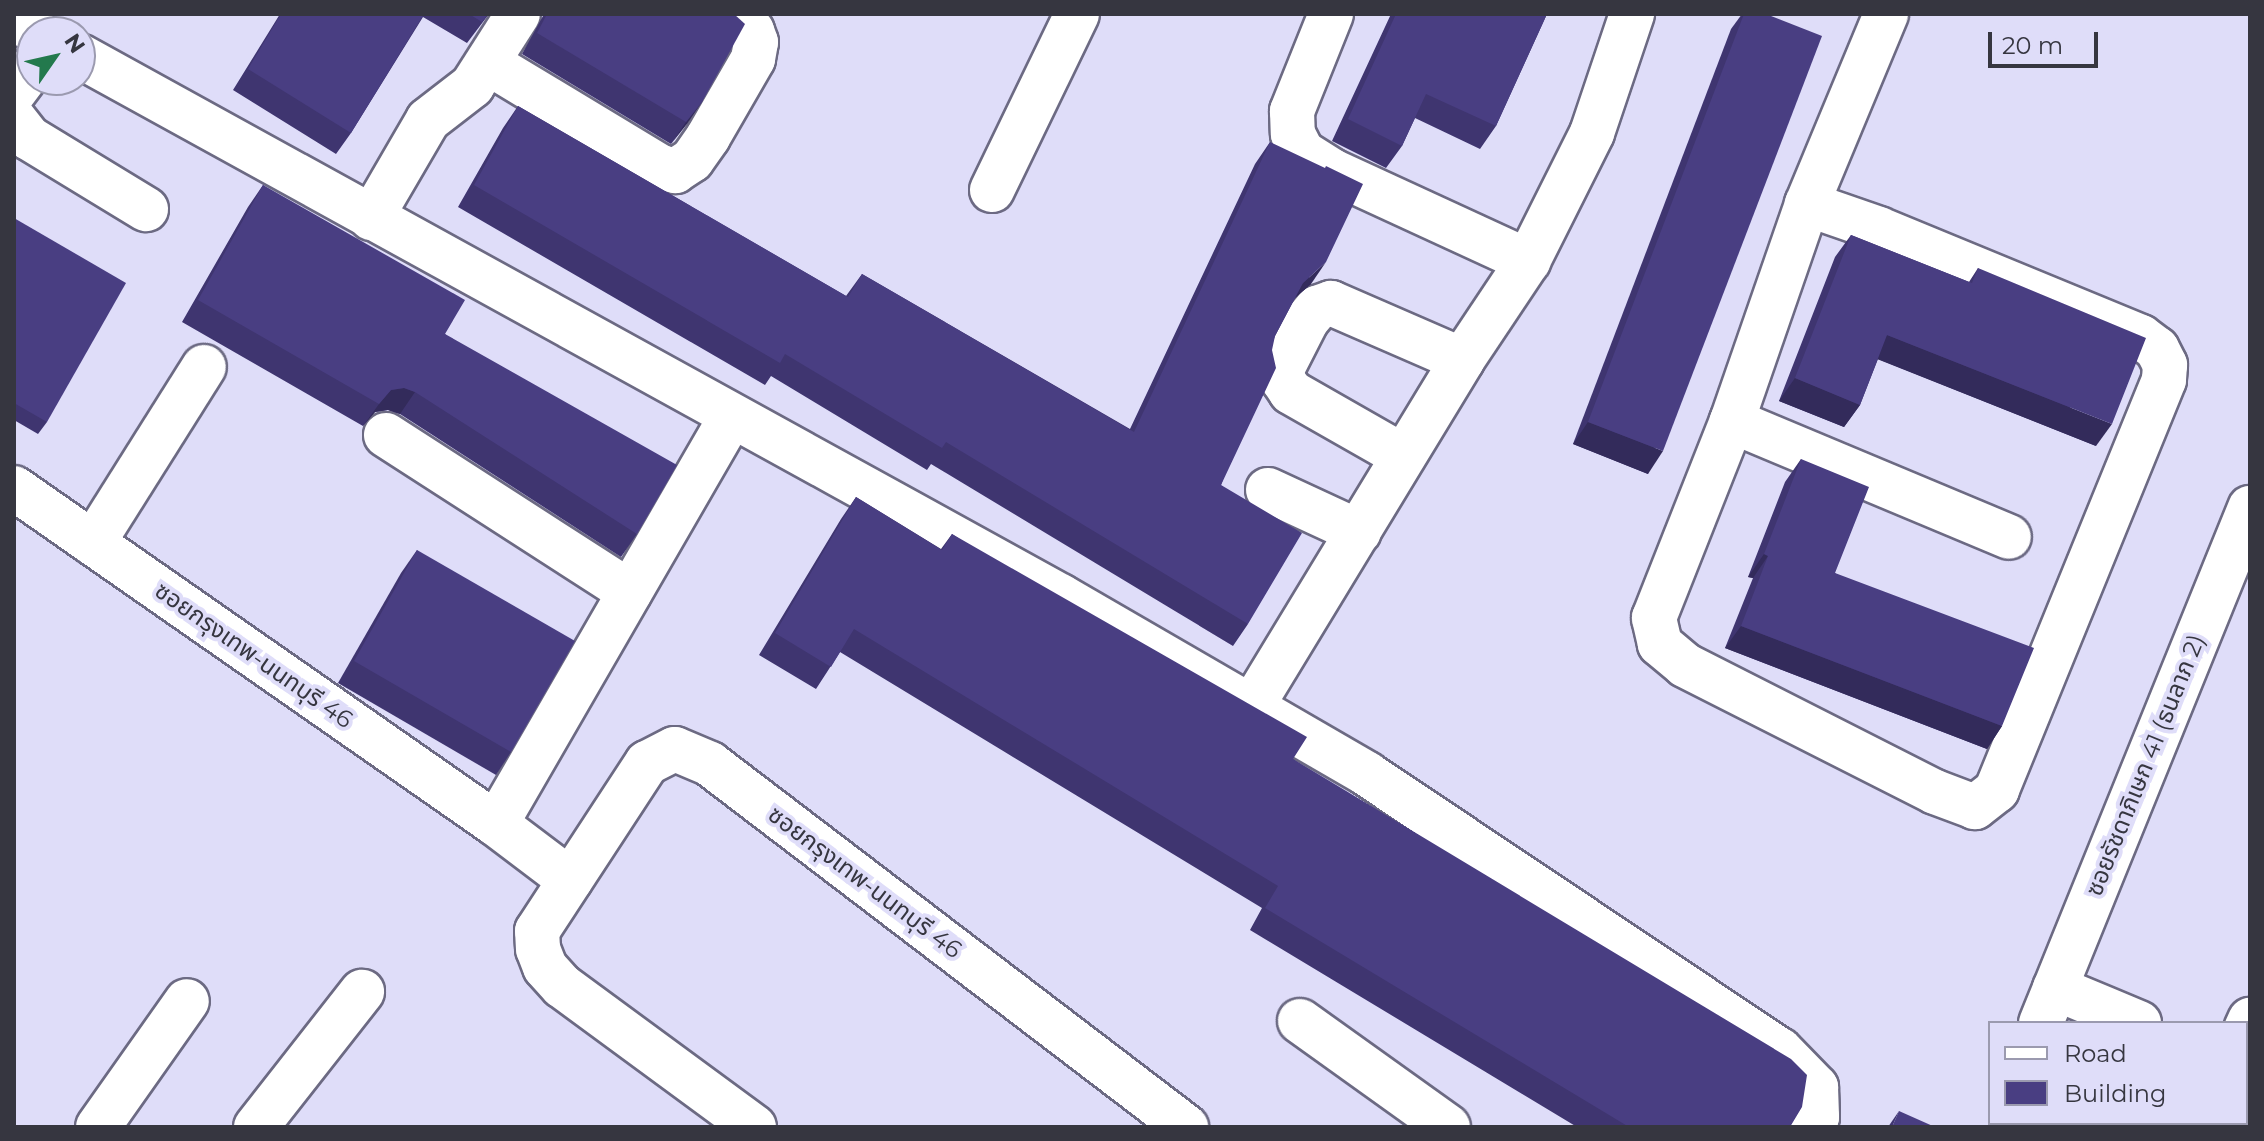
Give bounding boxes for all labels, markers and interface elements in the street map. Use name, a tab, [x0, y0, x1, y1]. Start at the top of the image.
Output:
north arrow	[16, 16, 96, 96]
scale bar	[1992, 16, 2102, 66]
text: N	[58, 28, 91, 58]
text: 20 m	[2002, 31, 2063, 60]
street label: ซอยกรุงเทพ-นนทบุรี 46	[150, 576, 358, 734]
street label: ซอยรัชดาภิเษก 41 (ธนลาภ 2)	[2079, 630, 2211, 900]
street label: ซอยกรุงเทพ-นนทบุรี 46	[763, 800, 967, 964]
legend	[1988, 1021, 2248, 1125]
text: Road	[2064, 1039, 2127, 1068]
text: Building	[2064, 1079, 2167, 1108]

